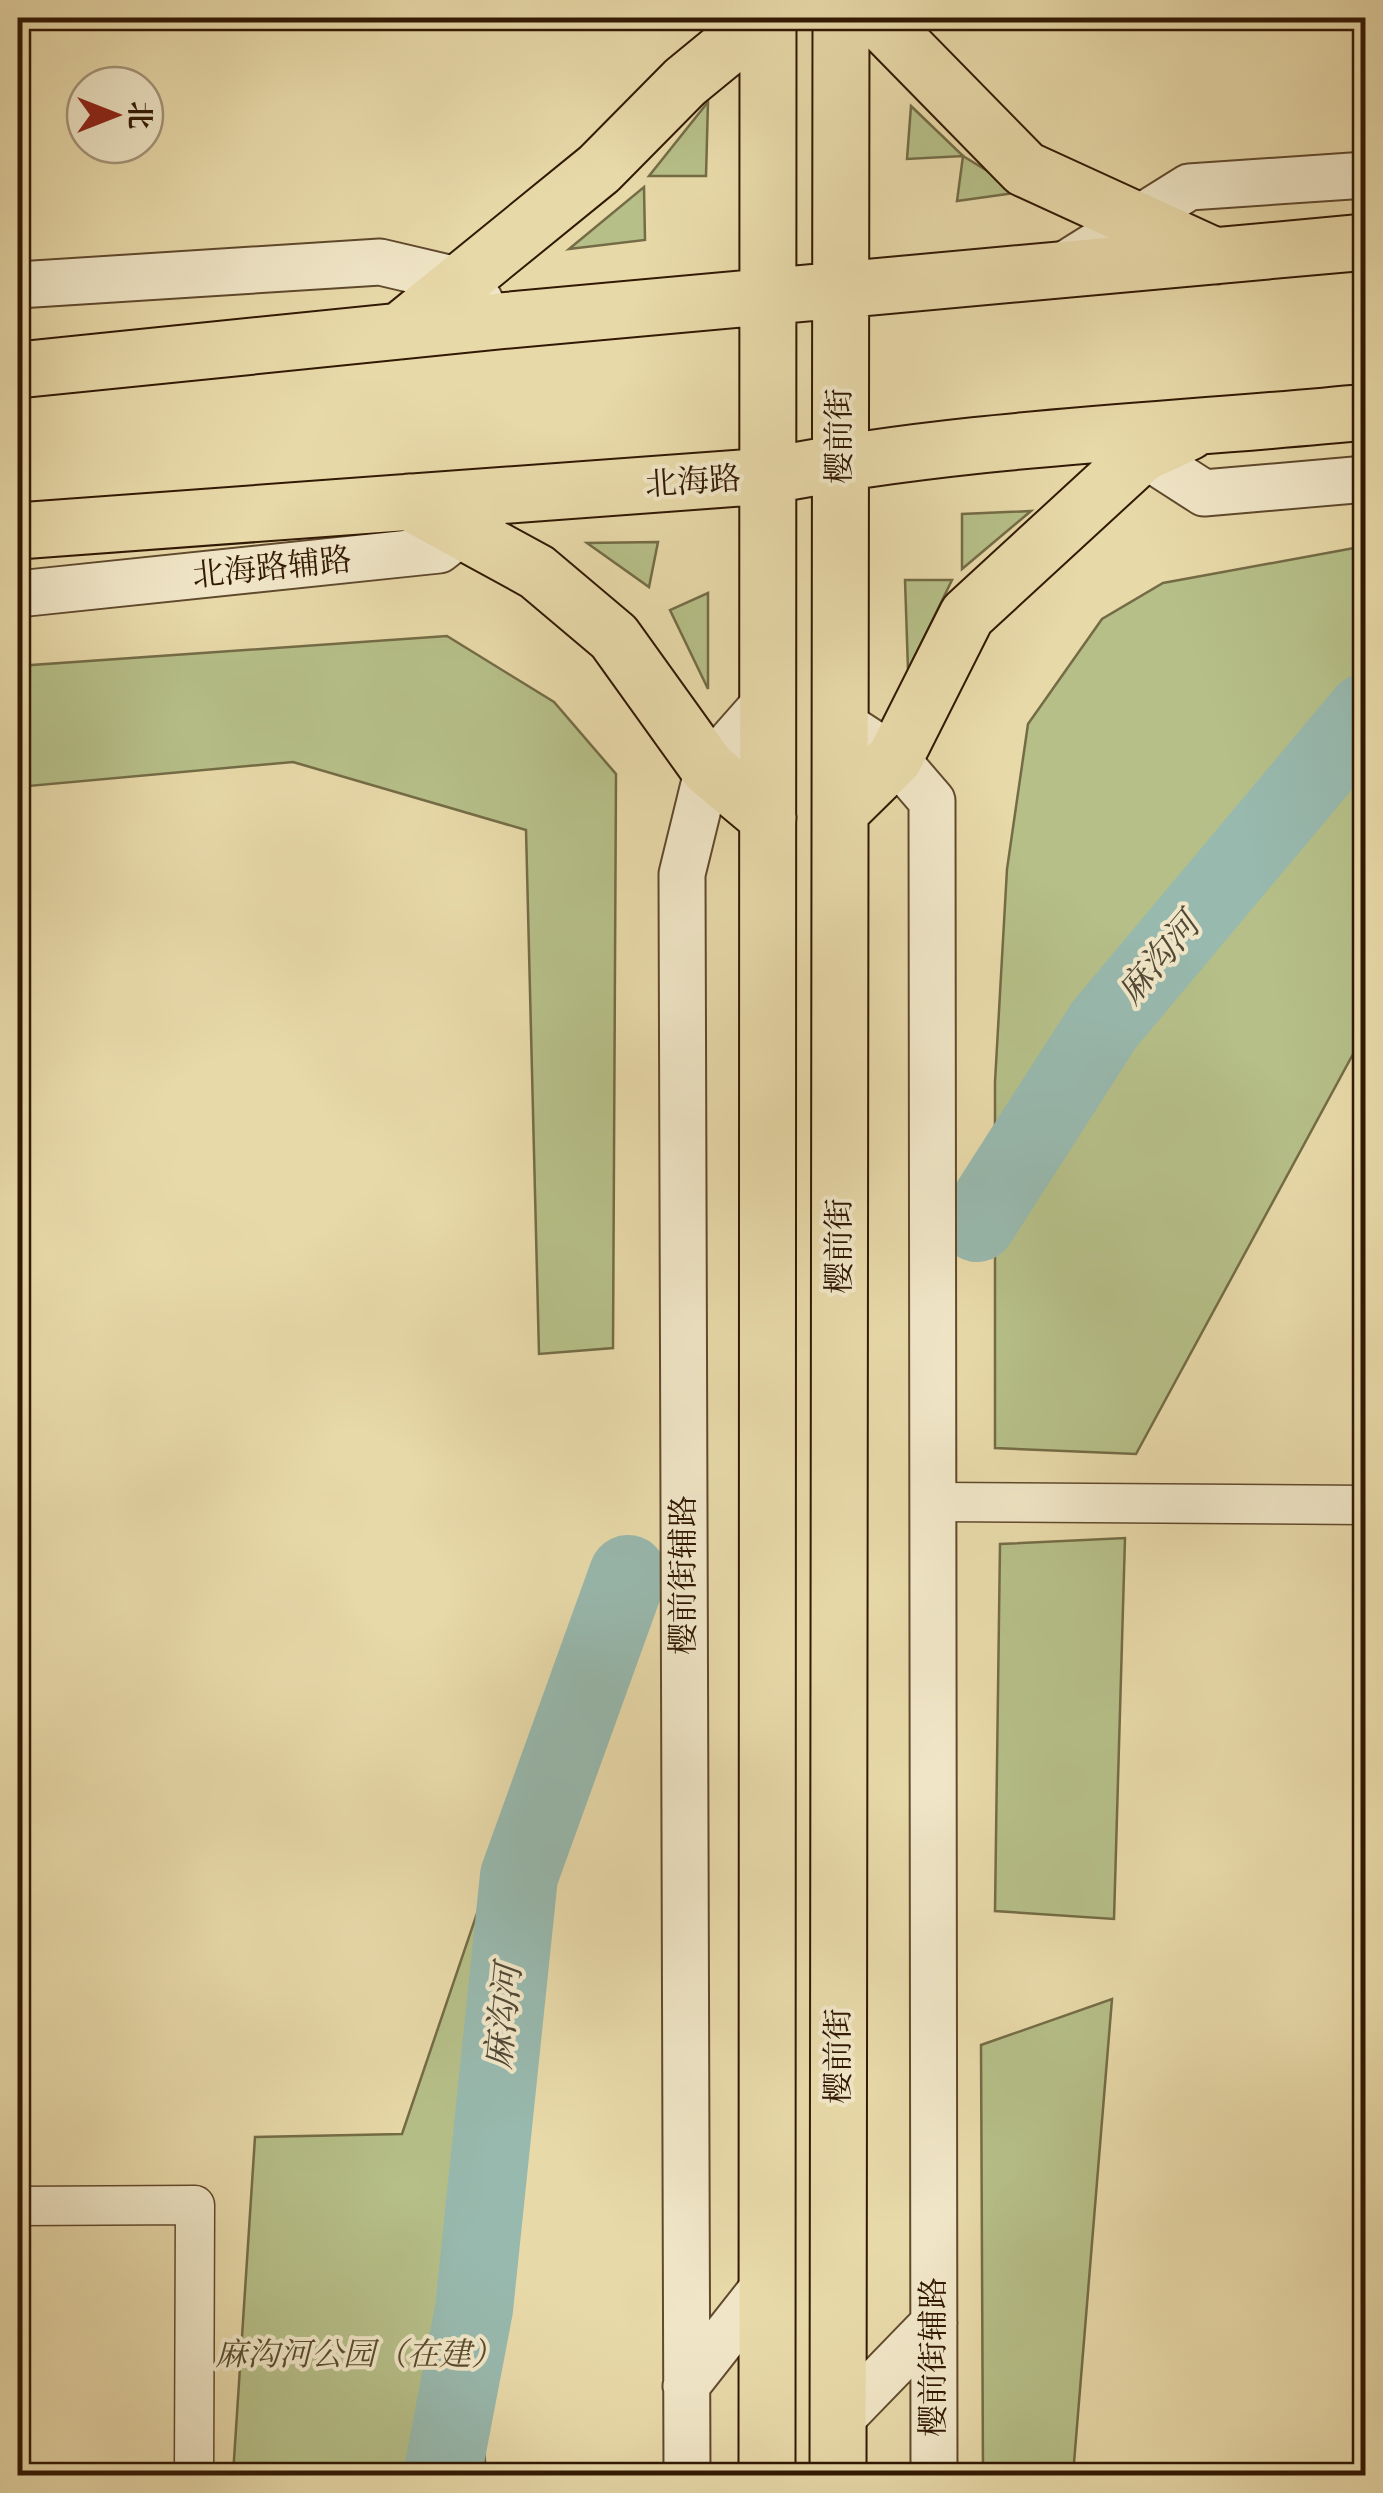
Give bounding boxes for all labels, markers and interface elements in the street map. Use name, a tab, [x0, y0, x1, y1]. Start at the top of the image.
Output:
north arrow	[65, 65, 165, 165]
text: 北	[121, 101, 156, 129]
street label: 樱前街	[820, 388, 860, 484]
street label: 北海路	[644, 459, 742, 505]
street label: 北海路辅路	[190, 540, 354, 596]
water label: 麻沟河	[1108, 900, 1213, 1013]
street label: 樱前街	[820, 1198, 860, 1294]
street label: 樱前街辅路	[664, 1495, 704, 1655]
water label: 麻沟河	[477, 1957, 532, 2072]
street label: 樱前街	[819, 2008, 859, 2104]
street label: 樱前街辅路	[914, 2277, 954, 2437]
park label: 麻沟河公园（在建）	[215, 2335, 503, 2375]

